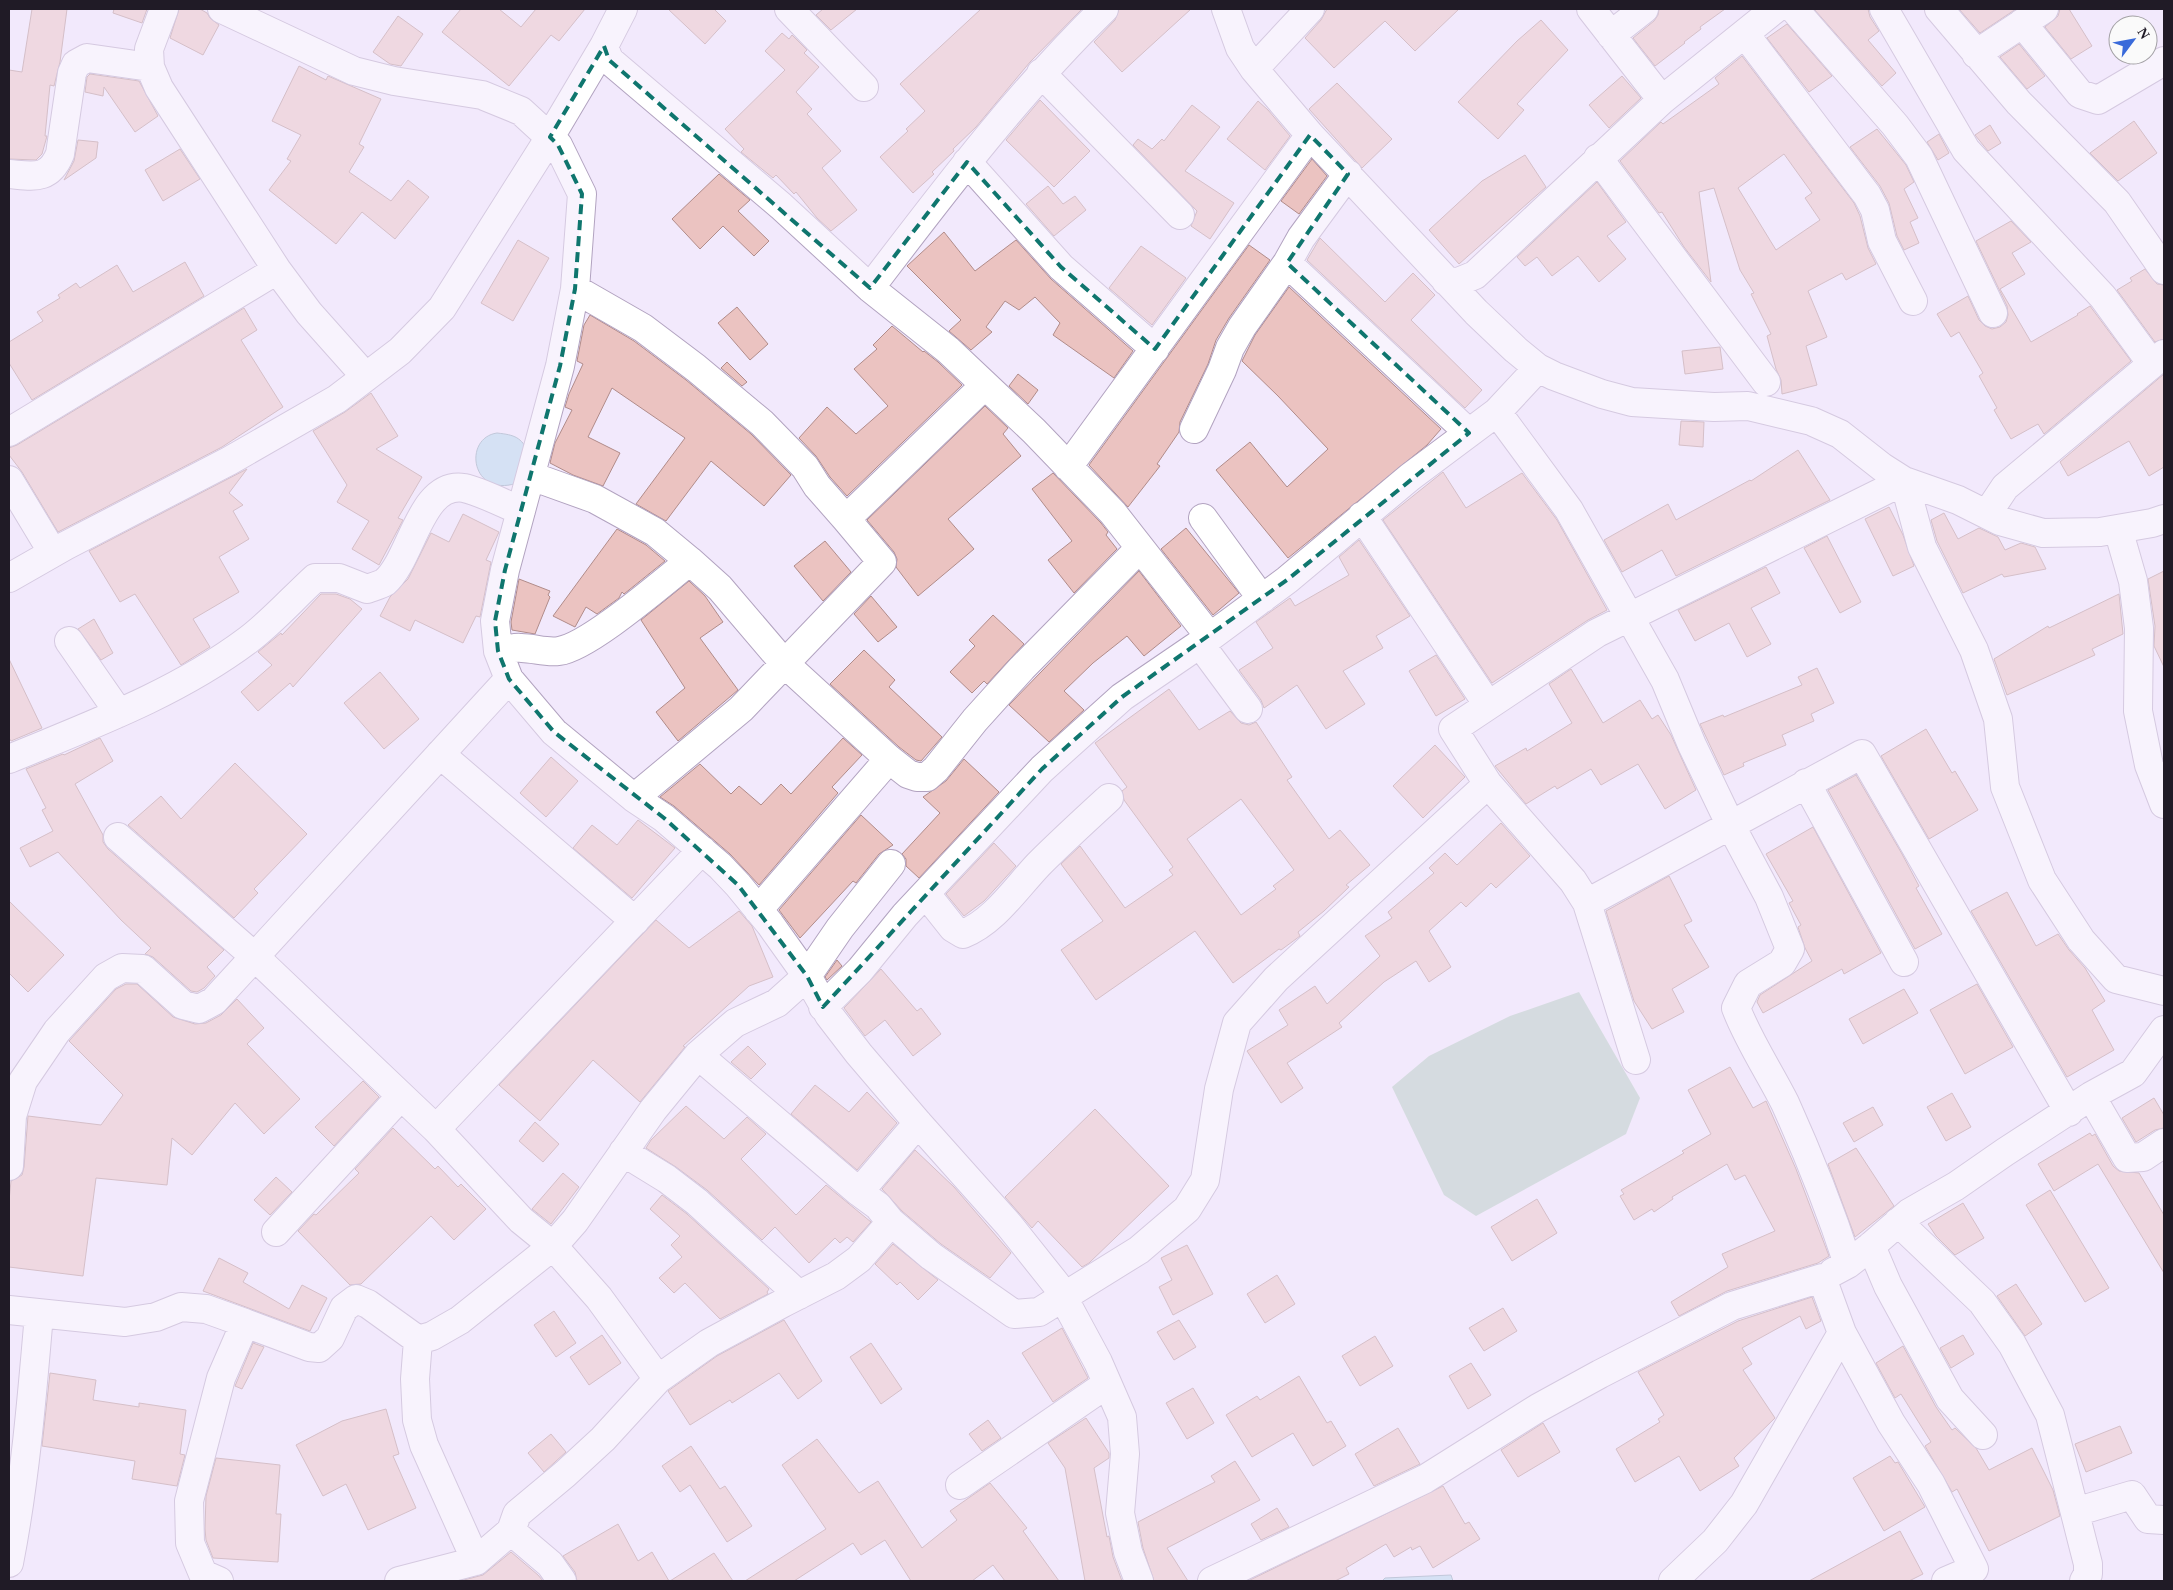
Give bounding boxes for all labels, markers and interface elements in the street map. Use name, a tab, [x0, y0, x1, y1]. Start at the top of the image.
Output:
north arrow	[2108, 15, 2158, 65]
text: N	[2135, 25, 2153, 42]

